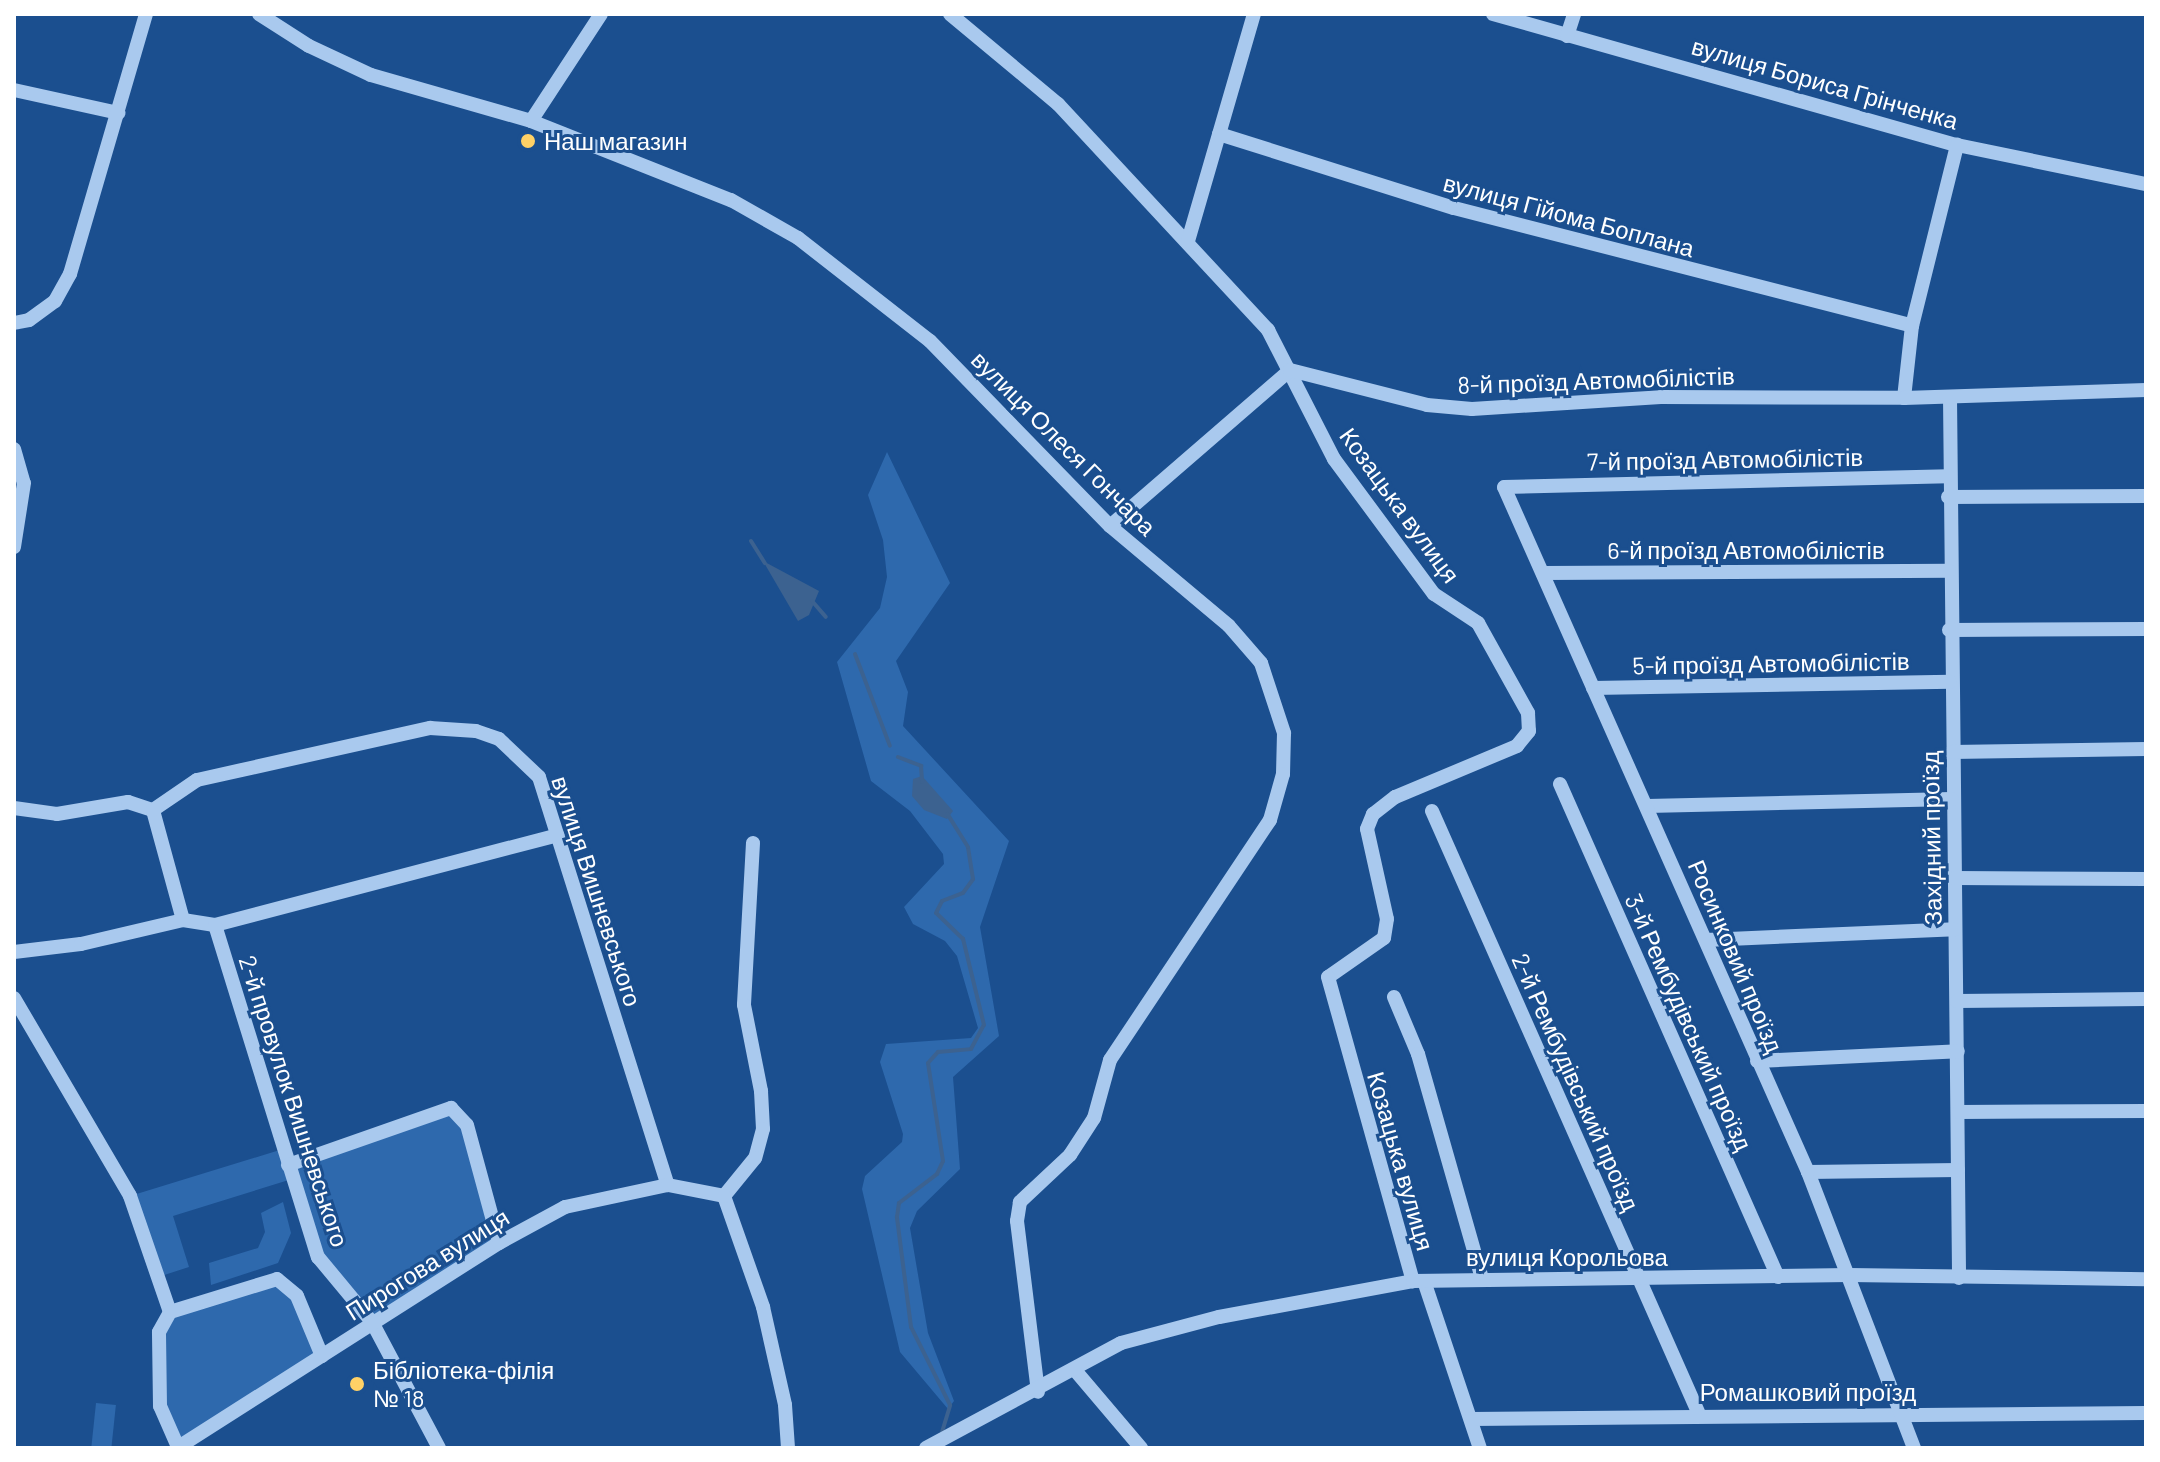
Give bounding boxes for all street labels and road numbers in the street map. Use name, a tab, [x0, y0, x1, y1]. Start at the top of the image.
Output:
street label: вулиця Бориса Грінченка	[1689, 31, 1961, 135]
street label: вулиця Гійома Боплана	[1440, 168, 1698, 262]
street label: вулиця Олеся Гончара	[966, 345, 1162, 541]
street label: 8-й проїзд Автомобілістів	[1457, 361, 1735, 399]
street label: Козацька вулиця	[1334, 422, 1466, 588]
street label: 7-й проїзд Автомобілістів	[1587, 442, 1863, 476]
street label: 6-й проїзд Автомобілістів	[1607, 536, 1885, 564]
street label: 5-й проїзд Автомобілістів	[1632, 646, 1910, 680]
street label: Західний проїзд	[1915, 750, 1947, 926]
street label: вулиця Вишневського	[546, 772, 648, 1010]
street label: Росинковий проїзд	[1682, 855, 1790, 1057]
street label: 3-й Рембудівський проїзд	[1619, 889, 1759, 1155]
street label: 2-й Рембудівський проїзд	[1506, 949, 1646, 1215]
street label: 2-й провулок Вишневського	[233, 952, 355, 1250]
street label: Козацька вулиця	[1362, 1068, 1440, 1254]
street label: Пирогова вулиця	[340, 1202, 514, 1326]
street label: вулиця Корольова	[1466, 1243, 1668, 1271]
street label: Ромашковий проїзд	[1700, 1378, 1916, 1406]

